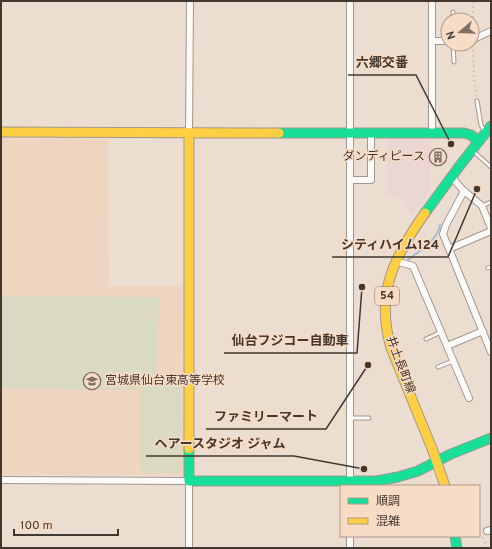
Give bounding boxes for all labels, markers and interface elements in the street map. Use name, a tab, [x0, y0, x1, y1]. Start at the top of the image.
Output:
north arrow	[440, 12, 480, 52]
text: N	[444, 29, 459, 41]
callout: 六郷交番	[348, 50, 416, 75]
text: 六郷交番	[356, 55, 408, 72]
building icon: ダンディピース	[428, 147, 448, 167]
place label: ダンディピース	[342, 149, 425, 165]
callout: シティハイム124	[332, 232, 448, 257]
text: シティハイム124	[341, 238, 439, 254]
road number: 54	[375, 287, 399, 305]
callout: 仙台フジコー自動車	[224, 328, 357, 353]
text: 仙台フジコー自動車	[231, 333, 349, 350]
street label: 井土長町線	[382, 334, 418, 396]
school or university icon: 宮城県仙台東高等学校	[82, 371, 102, 391]
place label: 宮城県仙台東高等学校	[105, 373, 225, 389]
callout: ファミリーマート	[206, 404, 326, 429]
text: ファミリーマート	[214, 410, 318, 426]
callout: ヘアースタジオ ジャム	[146, 431, 294, 456]
text: ヘアースタジオ ジャム	[154, 437, 286, 453]
legend	[340, 485, 480, 537]
text: 順調	[376, 494, 400, 510]
scale bar	[14, 511, 118, 537]
text: 混雑	[376, 514, 400, 530]
text: 100 m	[20, 518, 53, 534]

